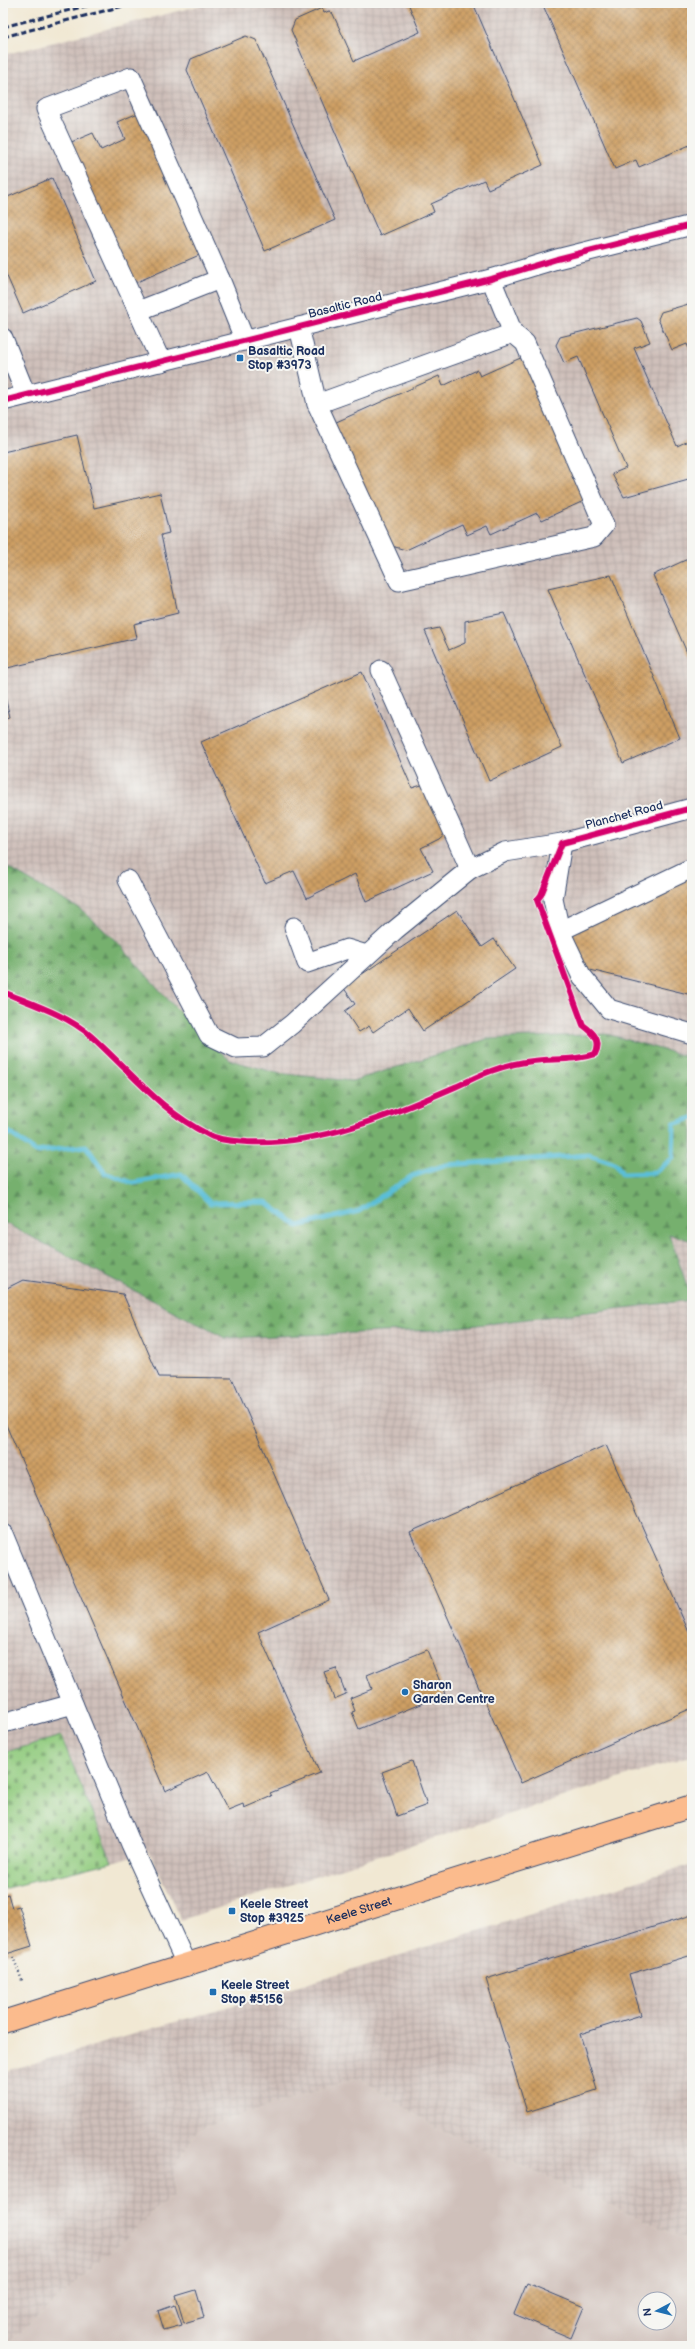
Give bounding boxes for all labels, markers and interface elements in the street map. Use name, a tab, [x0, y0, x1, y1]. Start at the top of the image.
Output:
street label: Basaltic Road	[307, 289, 384, 322]
place label: Basaltic Road Stop #3973	[248, 344, 325, 373]
marker: Basaltic Road Stop #3973	[235, 353, 245, 363]
street label: Planchet Road	[584, 798, 665, 833]
place label: Sharon Garden Centre	[413, 1678, 495, 1707]
marker: Sharon Garden Centre	[400, 1687, 410, 1697]
street label: Keele Street	[325, 1894, 394, 1928]
place label: Keele Street Stop #3925	[240, 1897, 308, 1926]
marker: Keele Street Stop #3925	[227, 1906, 237, 1916]
place label: Keele Street Stop #5156	[221, 1978, 289, 2007]
marker: Keele Street Stop #5156	[208, 1987, 218, 1997]
north arrow	[637, 2291, 677, 2331]
text: N	[641, 2307, 655, 2317]

